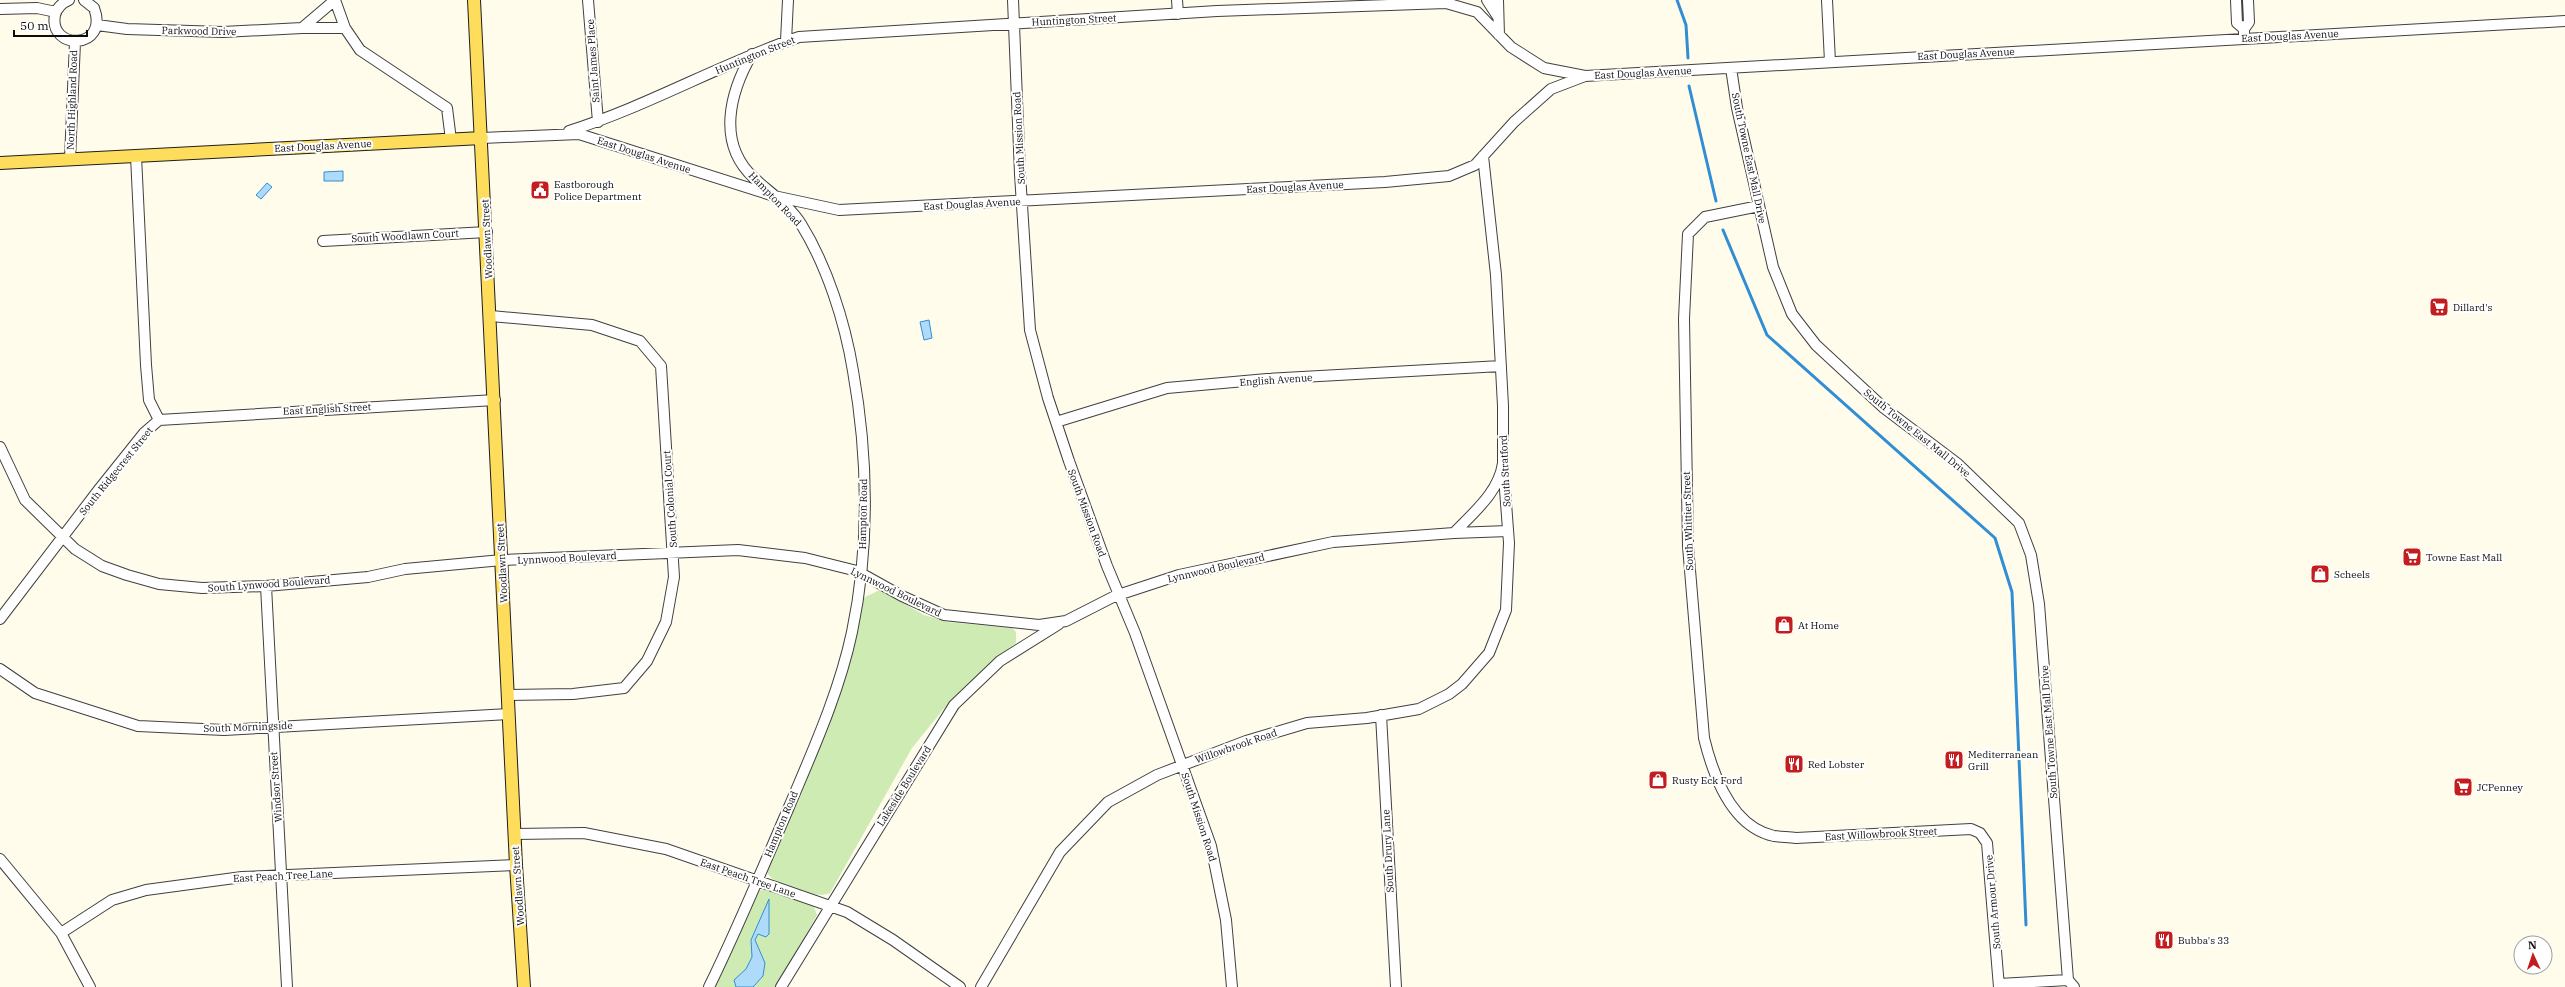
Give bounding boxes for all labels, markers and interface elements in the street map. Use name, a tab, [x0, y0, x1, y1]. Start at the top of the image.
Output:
street label: Huntington Street	[1031, 11, 1117, 29]
scale bar	[14, 12, 87, 38]
text: 50 m	[20, 18, 49, 33]
street label: Saint James Place	[584, 19, 602, 103]
street label: Parkwood Drive	[162, 24, 236, 38]
street label: East Douglas Avenue	[2241, 27, 2339, 45]
street label: Huntington Street	[713, 33, 797, 77]
street label: East Douglas Avenue	[1917, 45, 2015, 63]
street label: North Highland Road	[64, 50, 80, 150]
street label: East Douglas Avenue	[1594, 64, 1692, 82]
street label: South Mission Road	[1010, 91, 1028, 185]
street label: South Towne East Mall Drive	[1729, 91, 1769, 225]
street label: East Douglas Avenue	[596, 134, 692, 176]
street label: East Douglas Avenue	[274, 137, 372, 155]
street label: Hampton Road	[746, 169, 804, 229]
place label: Eastborough Police Department	[554, 178, 642, 203]
street label: East Douglas Avenue	[1246, 178, 1344, 196]
public building icon: Eastborough Police Department	[529, 179, 551, 201]
street label: East Douglas Avenue	[923, 195, 1021, 213]
street label: Woodlawn Street	[478, 198, 496, 279]
street label: South Woodlawn Court	[351, 227, 460, 245]
supermarket icon: Dillard's	[2428, 296, 2450, 318]
place label: Dillard's	[2453, 301, 2493, 314]
street label: English Avenue	[1239, 371, 1313, 389]
street label: South Towne East Mall Drive	[1861, 386, 1973, 480]
street label: East English Street	[282, 400, 372, 418]
street label: South Ridgecrest Street	[76, 424, 156, 518]
street label: South Stratford	[1497, 435, 1513, 507]
street label: South Colonial Court	[660, 450, 680, 548]
street label: South Mission Road	[1065, 467, 1109, 559]
street label: South Whittier Street	[1680, 471, 1696, 571]
street label: Hampton Road	[856, 479, 870, 549]
street label: Woodlawn Street	[493, 522, 511, 603]
supermarket icon: Towne East Mall	[2401, 546, 2423, 568]
street label: Lynnwood Boulevard	[517, 549, 617, 567]
street label: Lynnwood Boulevard	[1166, 550, 1266, 586]
place label: Towne East Mall	[2426, 551, 2502, 564]
shop icon: Scheels	[2309, 563, 2331, 585]
street label: Lynnwood Boulevard	[849, 564, 943, 620]
place label: Scheels	[2334, 568, 2370, 581]
street label: South Lynwood Boulevard	[207, 573, 331, 595]
shop icon: At Home	[1773, 614, 1795, 636]
place label: At Home	[1798, 619, 1839, 632]
street label: South Towne East Mall Drive	[2038, 665, 2060, 799]
street label: South Morningside	[203, 719, 293, 735]
street label: Willowbrook Road	[1193, 726, 1279, 766]
street label: Lakeside Boulevard	[874, 743, 934, 829]
place label: Mediterranean Grill	[1968, 748, 2039, 773]
restaurant icon: Mediterranean Grill	[1943, 749, 1965, 771]
street label: Windsor Street	[267, 751, 285, 823]
restaurant icon: Red Lobster	[1783, 753, 1805, 775]
place label: Red Lobster	[1808, 758, 1865, 771]
shop icon: Rusty Eck Ford	[1647, 769, 1669, 791]
street label: South Mission Road	[1178, 771, 1220, 863]
place label: Rusty Eck Ford	[1672, 774, 1743, 787]
supermarket icon: JCPenney	[2452, 776, 2474, 798]
place label: JCPenney	[2477, 781, 2524, 794]
street label: Hampton Road	[761, 789, 801, 859]
street label: South Drury Lane	[1379, 809, 1397, 893]
street label: East Willowbrook Street	[1824, 825, 1938, 843]
street label: Woodlawn Street	[509, 845, 527, 926]
street label: South Armour Drive	[1982, 854, 2004, 950]
street label: East Peach Tree Lane	[699, 856, 797, 900]
street label: East Peach Tree Lane	[233, 867, 333, 885]
restaurant icon: Bubba's 33	[2153, 929, 2175, 951]
place label: Bubba's 33	[2178, 934, 2229, 947]
north arrow	[2513, 935, 2553, 975]
text: N	[2528, 938, 2537, 952]

